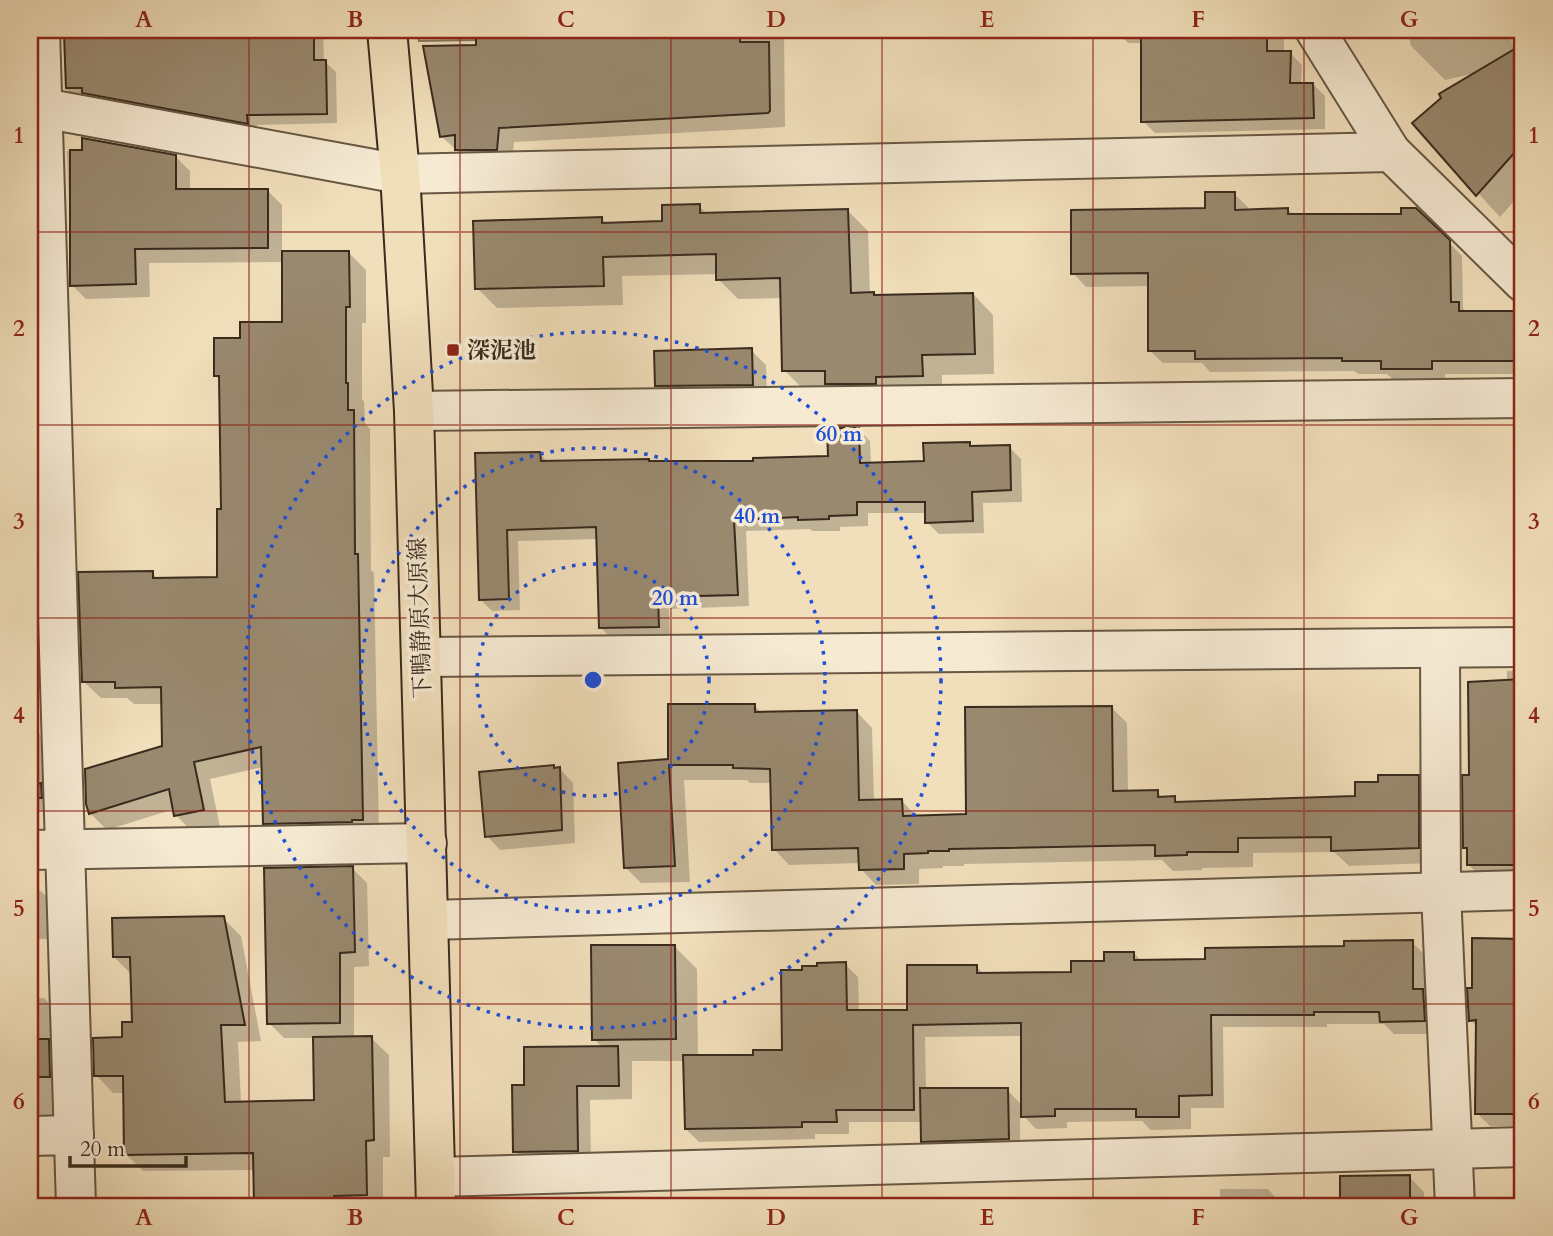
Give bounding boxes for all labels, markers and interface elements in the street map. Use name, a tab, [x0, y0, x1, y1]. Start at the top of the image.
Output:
text: A	[135, 4, 153, 35]
text: B	[347, 4, 363, 35]
text: C	[557, 4, 575, 35]
text: D	[766, 4, 786, 35]
text: E	[980, 4, 994, 35]
text: F	[1191, 4, 1205, 35]
text: G	[1400, 4, 1419, 35]
text: 1	[13, 120, 25, 151]
text: 1	[1528, 120, 1540, 151]
text: 2	[13, 313, 25, 344]
text: 2	[1528, 313, 1540, 344]
place label: 深泥池	[467, 335, 536, 366]
marker: 深泥池	[445, 342, 461, 358]
text: 60 m	[816, 420, 863, 449]
text: 40 m	[734, 502, 781, 531]
text: 3	[13, 506, 25, 537]
text: 3	[1528, 506, 1540, 537]
street label: 下鴨静原大原線	[402, 537, 438, 699]
text: 20 m	[652, 584, 699, 613]
centre of rings	[581, 668, 605, 692]
text: 4	[13, 700, 25, 731]
text: 4	[1528, 700, 1540, 731]
text: 5	[13, 893, 25, 924]
text: 5	[1528, 893, 1540, 924]
text: 6	[13, 1086, 25, 1117]
text: 6	[1528, 1086, 1540, 1117]
scale bar	[70, 1124, 186, 1168]
text: 20 m	[80, 1135, 125, 1164]
text: A	[135, 1202, 153, 1233]
text: B	[347, 1202, 363, 1233]
text: C	[557, 1202, 575, 1233]
text: D	[766, 1202, 786, 1233]
text: E	[980, 1202, 994, 1233]
text: F	[1191, 1202, 1205, 1233]
text: G	[1400, 1202, 1419, 1233]

